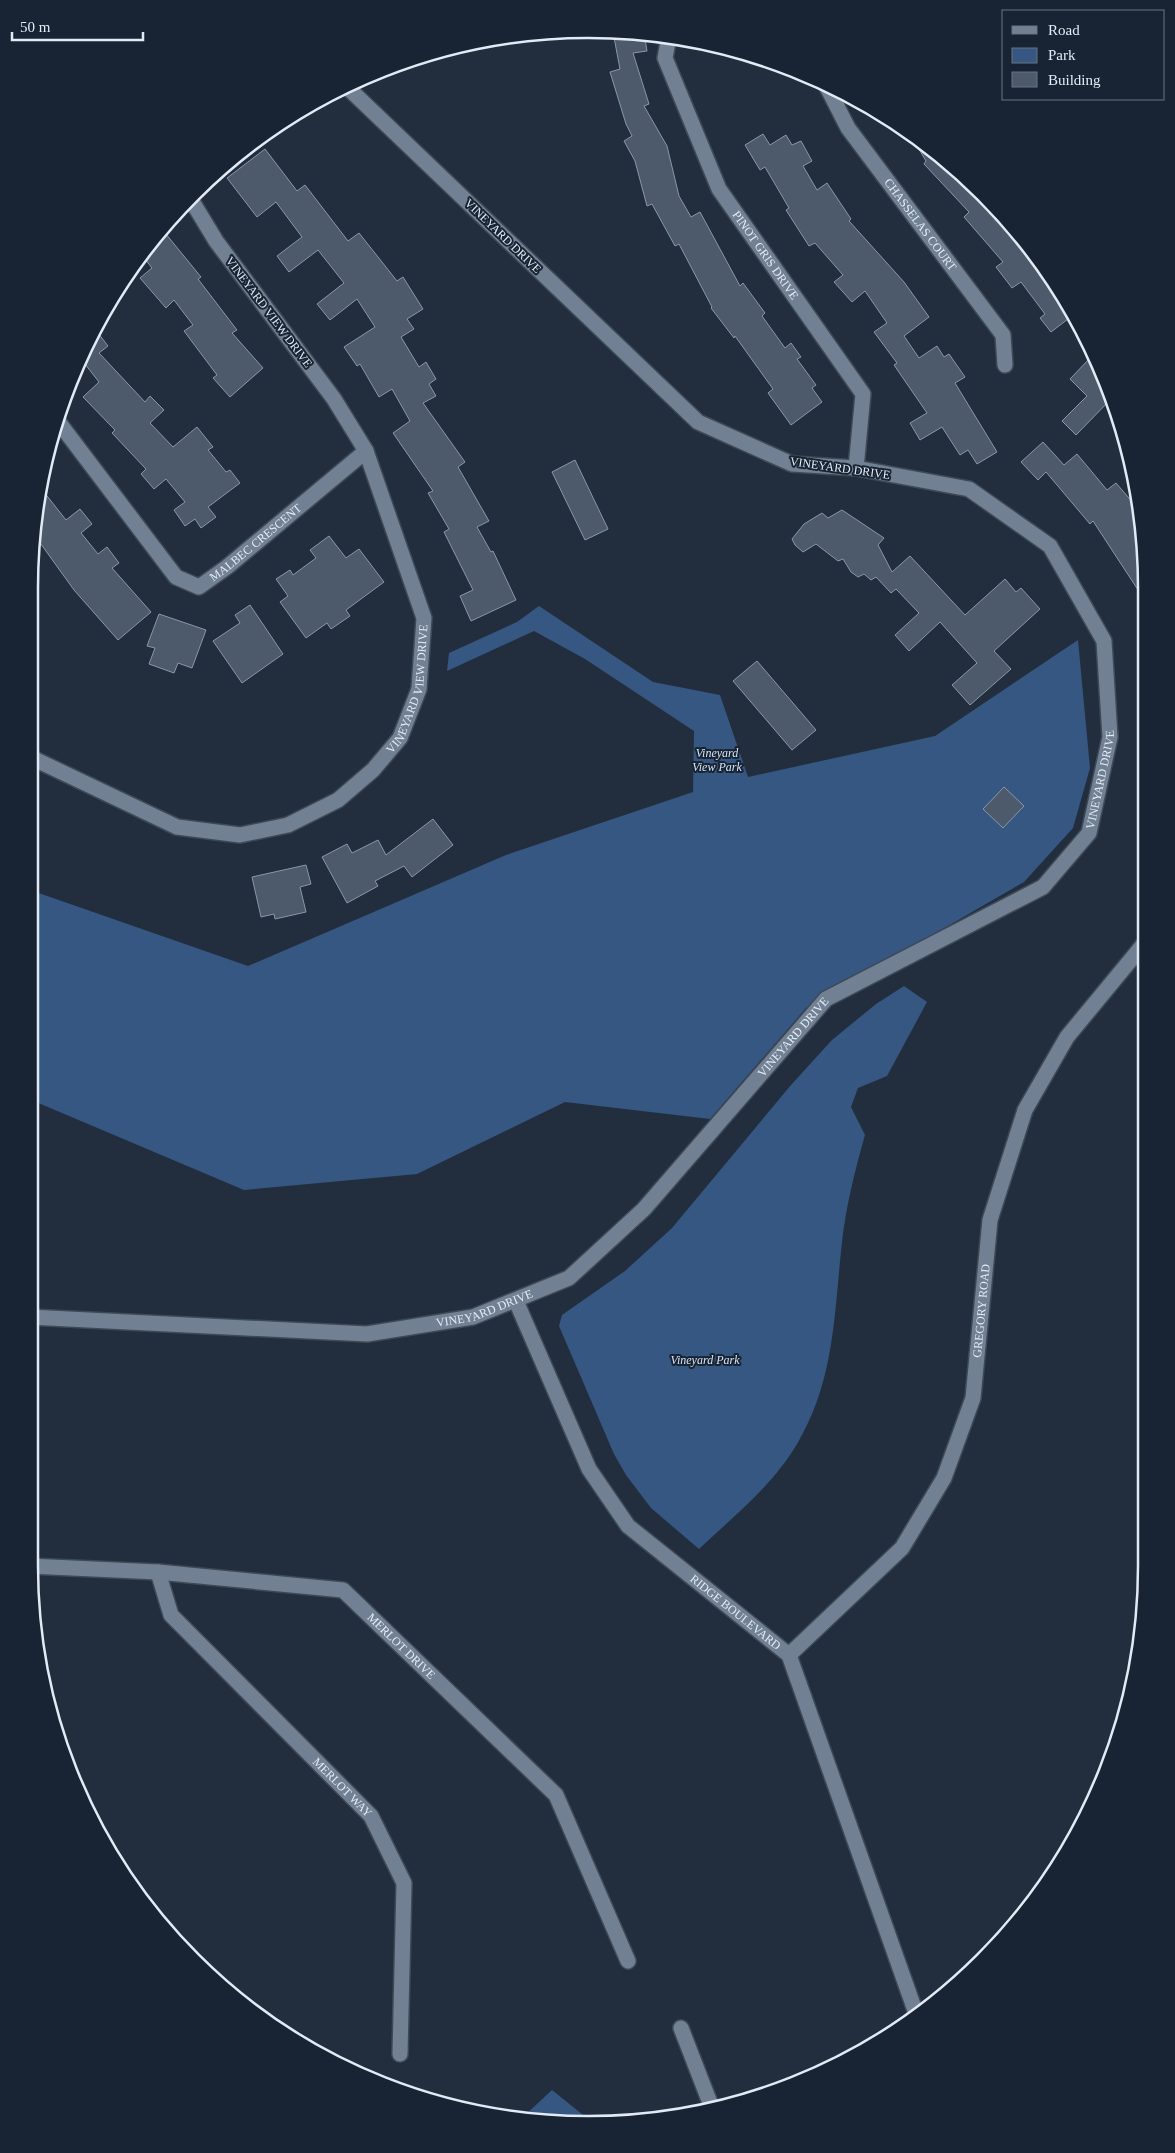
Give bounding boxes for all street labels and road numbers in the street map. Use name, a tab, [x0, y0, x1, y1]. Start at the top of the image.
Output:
street label: CHASSELAS COURT	[881, 176, 960, 274]
street label: VINEYARD DRIVE	[462, 196, 544, 276]
street label: PINOT GRIS DRIVE	[730, 208, 802, 302]
street label: VINEYARD VIEW DRIVE	[223, 254, 315, 370]
street label: VINEYARD DRIVE	[789, 454, 891, 482]
street label: MALBEC CRESCENT	[207, 500, 305, 584]
street label: VINEYARD VIEW DRIVE	[383, 624, 431, 756]
street label: VINEYARD DRIVE	[1083, 730, 1117, 830]
street label: VINEYARD DRIVE	[755, 994, 832, 1080]
street label: GREGORY ROAD	[970, 1263, 993, 1358]
street label: VINEYARD DRIVE	[435, 1287, 535, 1330]
street label: RIDGE BOULEVARD	[687, 1572, 784, 1653]
street label: MERLOT DRIVE	[364, 1610, 438, 1682]
street label: MERLOT WAY	[310, 1755, 375, 1820]

